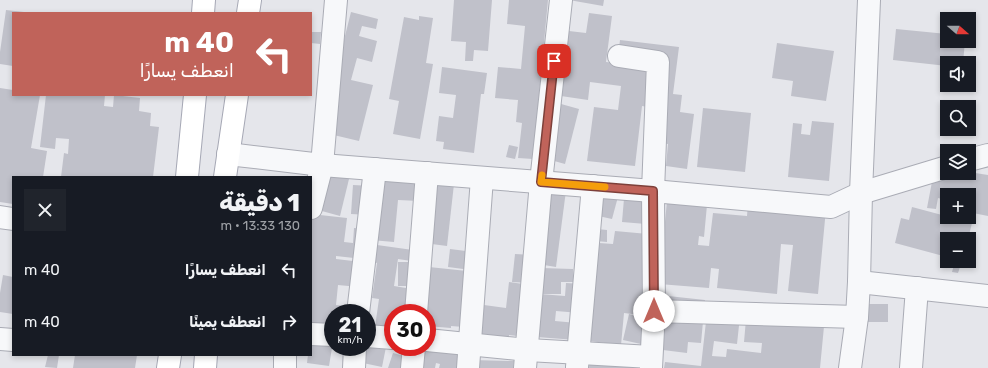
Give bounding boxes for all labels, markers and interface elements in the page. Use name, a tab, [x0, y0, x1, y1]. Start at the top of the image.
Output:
north arrow	[940, 12, 976, 48]
map controls	[940, 12, 976, 268]
text: 40 m	[164, 26, 234, 59]
icon: left	[248, 28, 300, 80]
pin	[537, 44, 571, 78]
icon: arrive	[543, 50, 565, 72]
button: sound	[940, 56, 976, 92]
text: انعطف يسارًا	[140, 60, 234, 82]
button: search	[940, 100, 976, 136]
button: layers	[940, 144, 976, 180]
button: +	[940, 188, 976, 224]
button: close	[24, 189, 66, 231]
text: 1 دقيقة	[219, 189, 300, 217]
text: 130 m · 13:33	[221, 218, 300, 233]
button: −	[940, 232, 976, 268]
icon: left	[278, 259, 300, 281]
text: 40 m	[24, 261, 60, 279]
text: انعطف يسارًا	[185, 261, 266, 279]
position arrow	[633, 290, 675, 332]
speed limit sign: 30	[384, 304, 436, 356]
icon: right	[278, 311, 300, 333]
text: 40 m	[24, 313, 60, 331]
text: انعطف يمينًا	[189, 313, 266, 331]
text: 21	[339, 313, 361, 337]
text: km/h	[338, 334, 362, 346]

